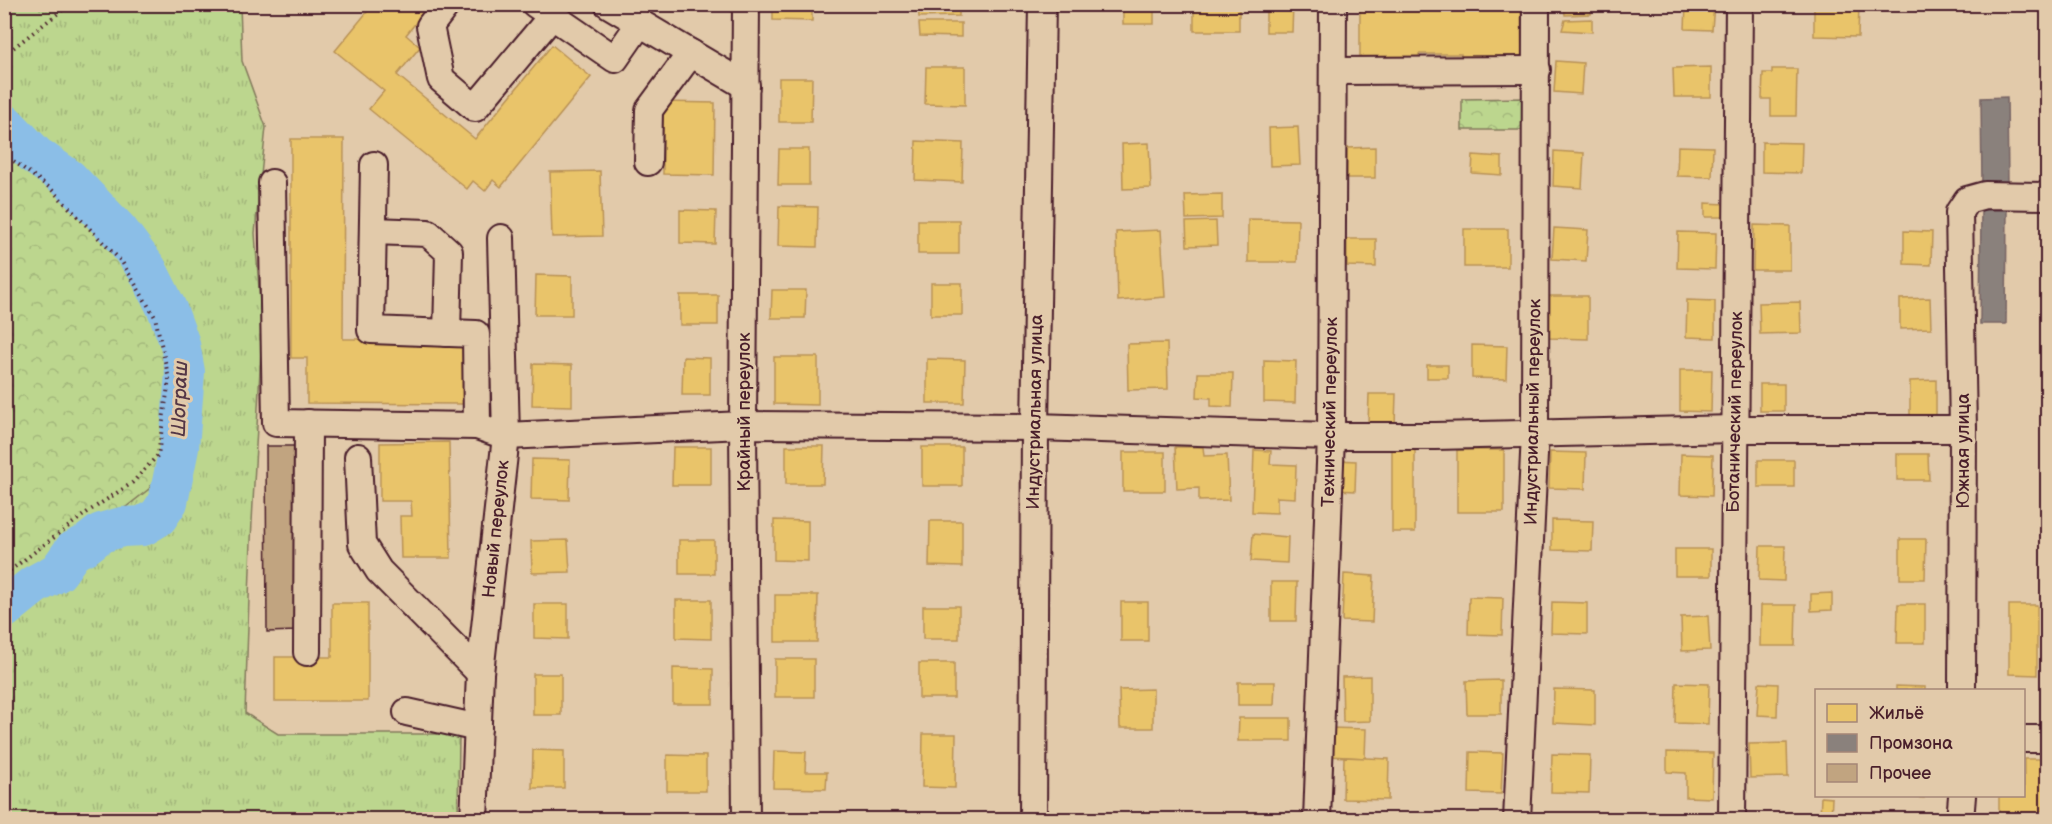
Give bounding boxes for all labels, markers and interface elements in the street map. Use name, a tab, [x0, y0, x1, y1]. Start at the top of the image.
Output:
street label: Индустриальный переулок	[1521, 298, 1545, 525]
street label: Ботанический переулок	[1723, 311, 1747, 513]
street label: Индустриальная улица	[1023, 314, 1047, 510]
street label: Технический переулок	[1318, 316, 1342, 507]
street label: Крайный переулок	[734, 332, 755, 492]
water label: Шограш	[167, 360, 193, 437]
street label: Южная улица	[1953, 393, 1974, 509]
street label: Новый переулок	[478, 459, 514, 599]
legend	[1815, 689, 2025, 797]
text: Жильё	[1869, 703, 1924, 724]
text: Промзона	[1869, 733, 1953, 754]
text: Прочее	[1869, 763, 1931, 784]

